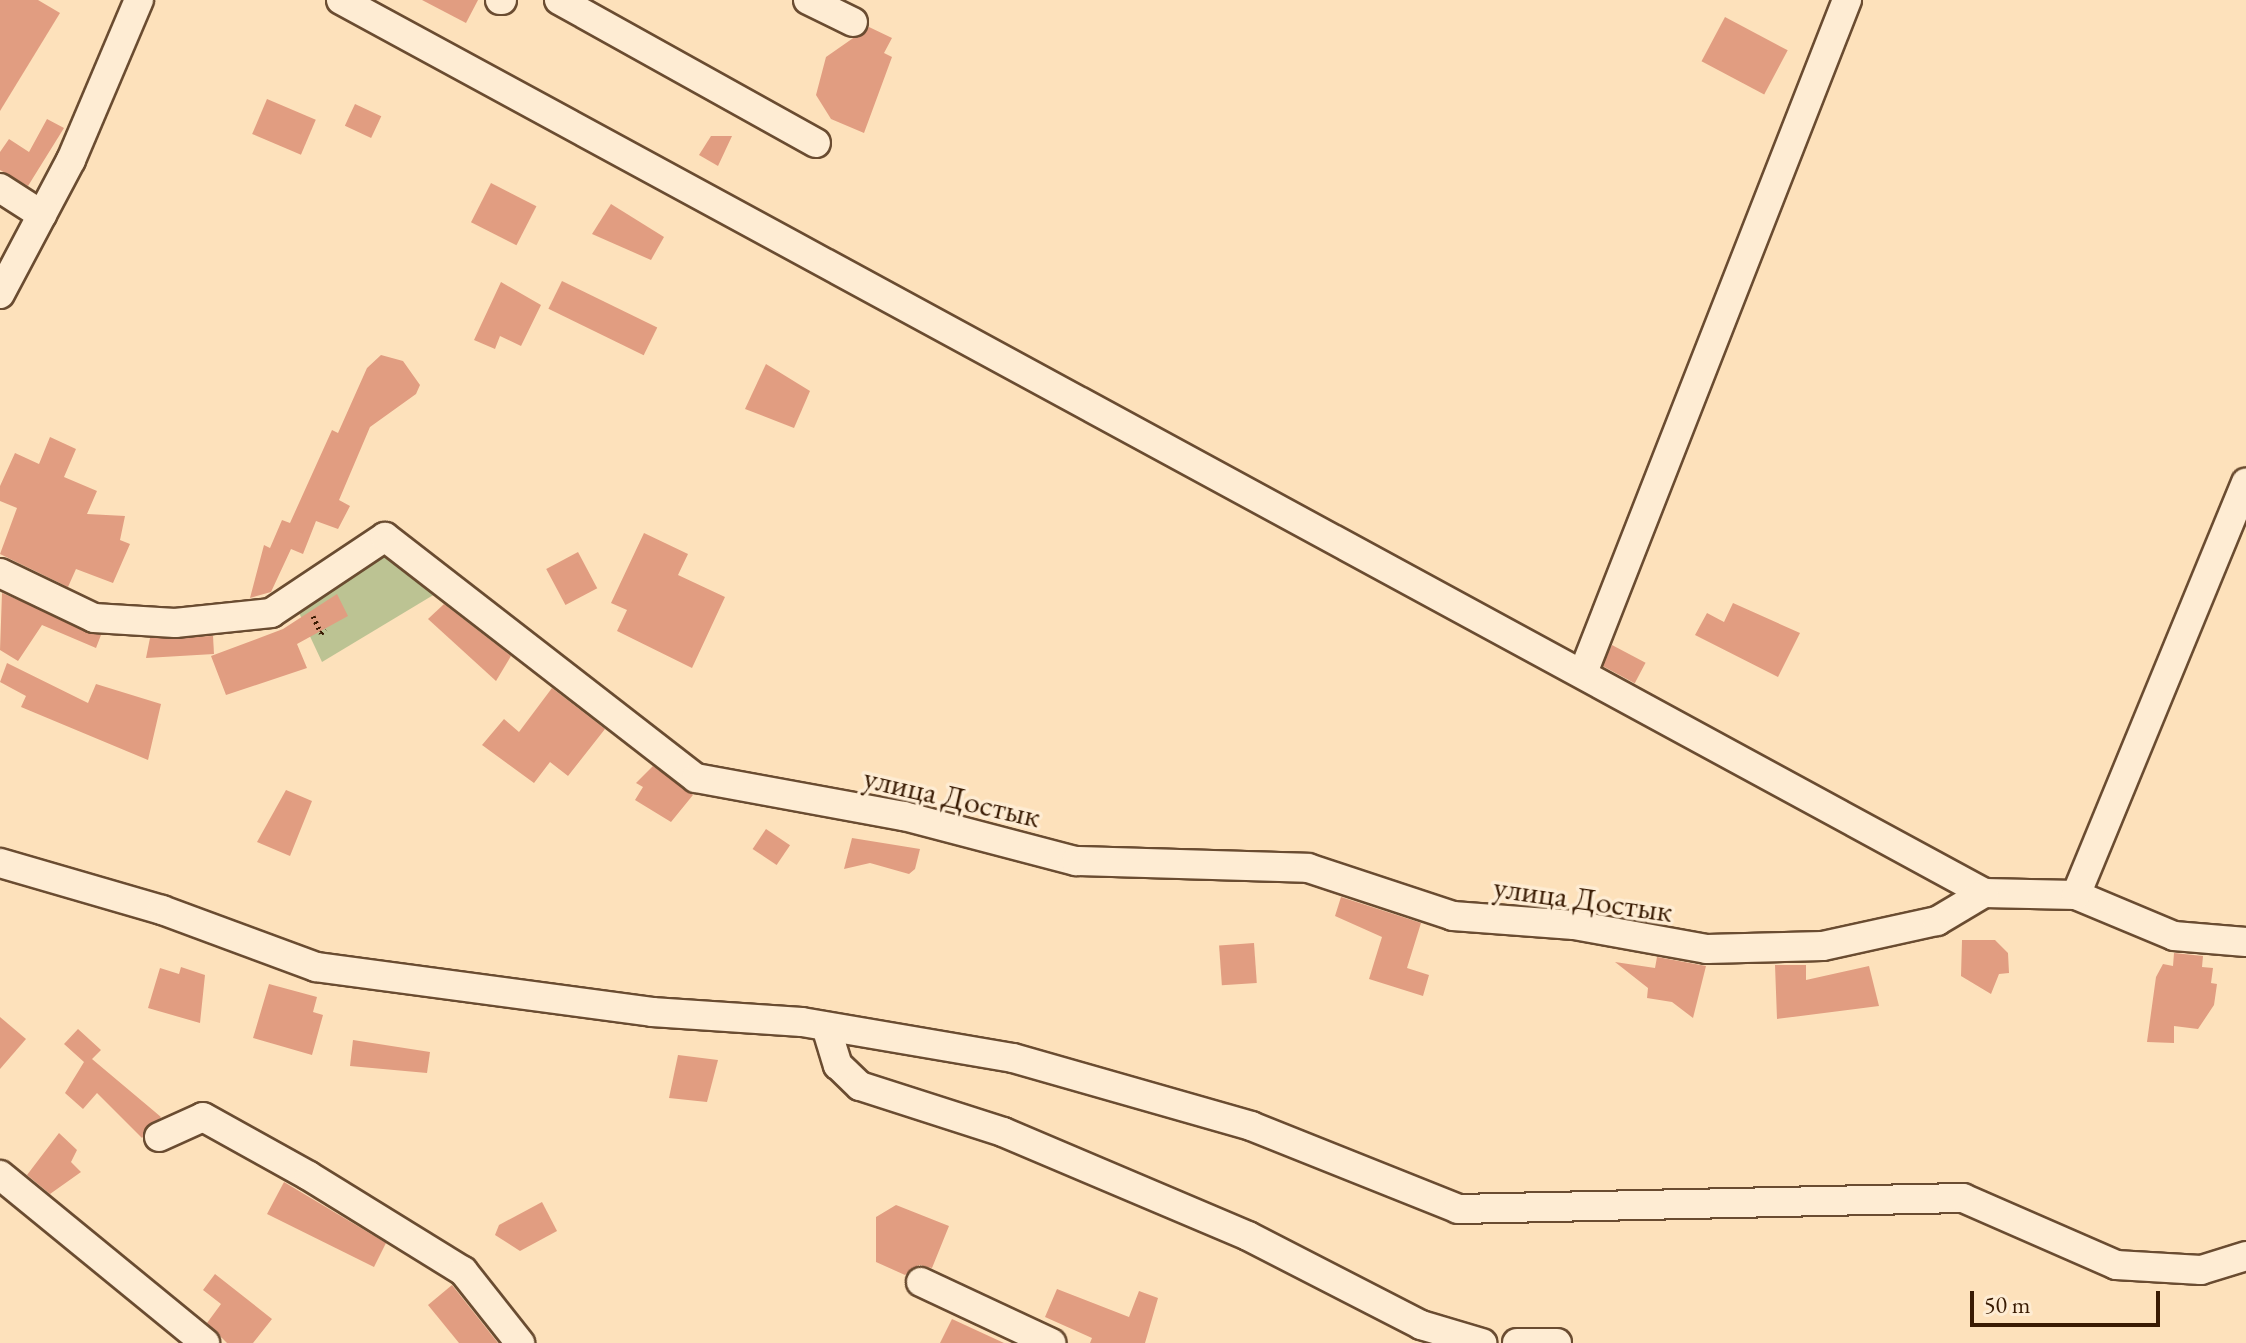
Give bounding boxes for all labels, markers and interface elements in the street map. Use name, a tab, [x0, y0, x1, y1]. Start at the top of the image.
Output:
street label: улица Достык	[860, 758, 1044, 836]
street label: улица Достык	[1491, 867, 1675, 931]
scale bar	[1974, 1275, 2164, 1325]
text: 50 m	[1984, 1289, 2031, 1320]

